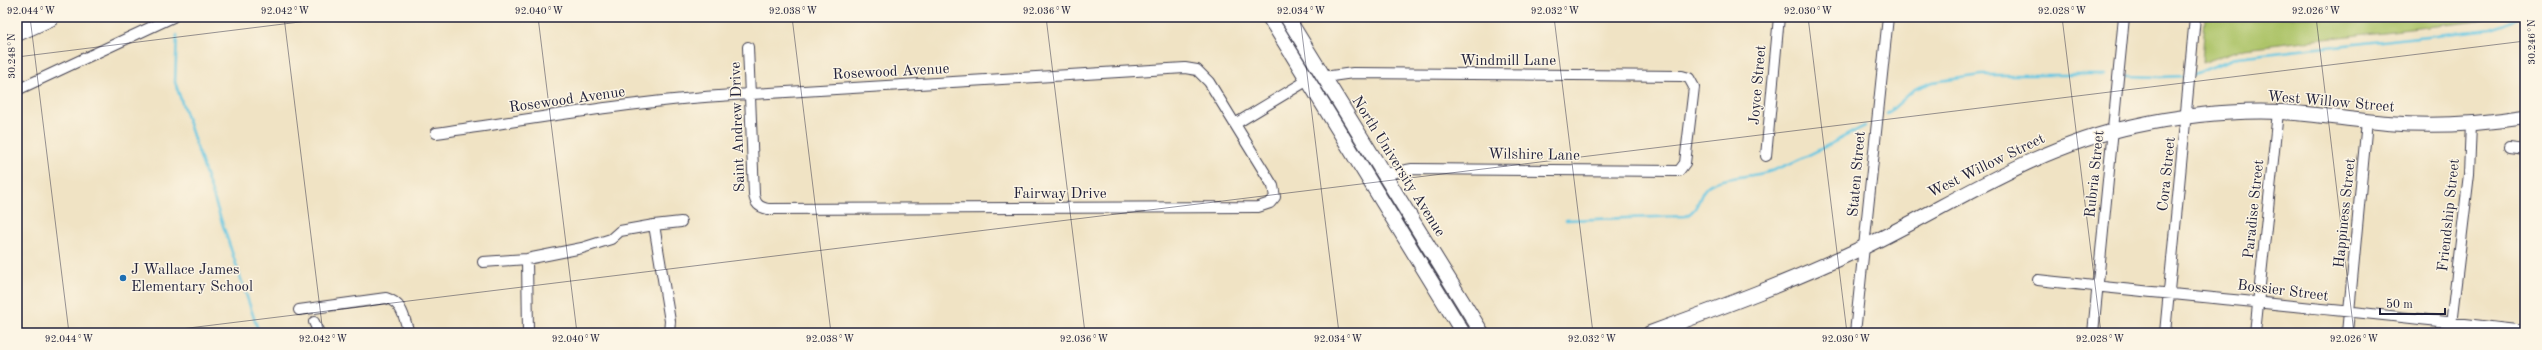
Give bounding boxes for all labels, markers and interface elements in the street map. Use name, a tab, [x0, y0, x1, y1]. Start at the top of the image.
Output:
text: 92.044°W	[7, 6, 55, 16]
text: 92.042°W	[261, 6, 309, 16]
text: 92.040°W	[515, 6, 563, 16]
text: 92.038°W	[769, 6, 817, 16]
text: 92.036°W	[1023, 6, 1071, 16]
text: 92.034°W	[1277, 6, 1325, 16]
text: 92.032°W	[1531, 6, 1579, 16]
text: 92.030°W	[1784, 6, 1832, 16]
text: 92.028°W	[2038, 6, 2086, 16]
text: 92.026°W	[2292, 6, 2340, 16]
text: 30.246°N	[2527, 19, 2537, 65]
text: 30.248°N	[7, 33, 17, 79]
street label: Joyce Street	[1748, 45, 1769, 126]
street label: Windmill Lane	[1460, 54, 1556, 69]
street label: Saint Andrew Drive	[729, 61, 748, 192]
street label: Rosewood Avenue	[832, 62, 950, 83]
street label: Rosewood Avenue	[508, 85, 626, 116]
street label: West Willow Street	[2267, 89, 2395, 116]
street label: North University Avenue	[1348, 94, 1447, 240]
street label: Rubria Street	[2083, 130, 2108, 219]
street label: Staten Street	[1846, 131, 1869, 218]
street label: West Willow Street	[1926, 132, 2047, 201]
street label: Cora Street	[2156, 136, 2179, 212]
street label: Wilshire Lane	[1488, 147, 1580, 164]
street label: Happiness Street	[2332, 157, 2359, 269]
street label: Friendship Street	[2436, 158, 2463, 272]
street label: Paradise Street	[2242, 159, 2267, 260]
street label: Fairway Drive	[1013, 187, 1107, 202]
place label: J Wallace James Elementary School	[131, 263, 253, 295]
marker: J Wallace James Elementary School	[118, 273, 128, 283]
street label: Bossier Street	[2236, 278, 2329, 305]
scale bar	[2380, 290, 2445, 316]
text: 50 m	[2386, 298, 2413, 311]
text: 92.044°W	[45, 334, 93, 344]
text: 92.042°W	[299, 334, 347, 344]
text: 92.040°W	[552, 334, 600, 344]
text: 92.038°W	[806, 334, 854, 344]
text: 92.036°W	[1060, 334, 1108, 344]
text: 92.034°W	[1314, 334, 1362, 344]
text: 92.032°W	[1568, 334, 1616, 344]
text: 92.030°W	[1822, 334, 1870, 344]
text: 92.028°W	[2076, 334, 2124, 344]
text: 92.026°W	[2330, 334, 2378, 344]

